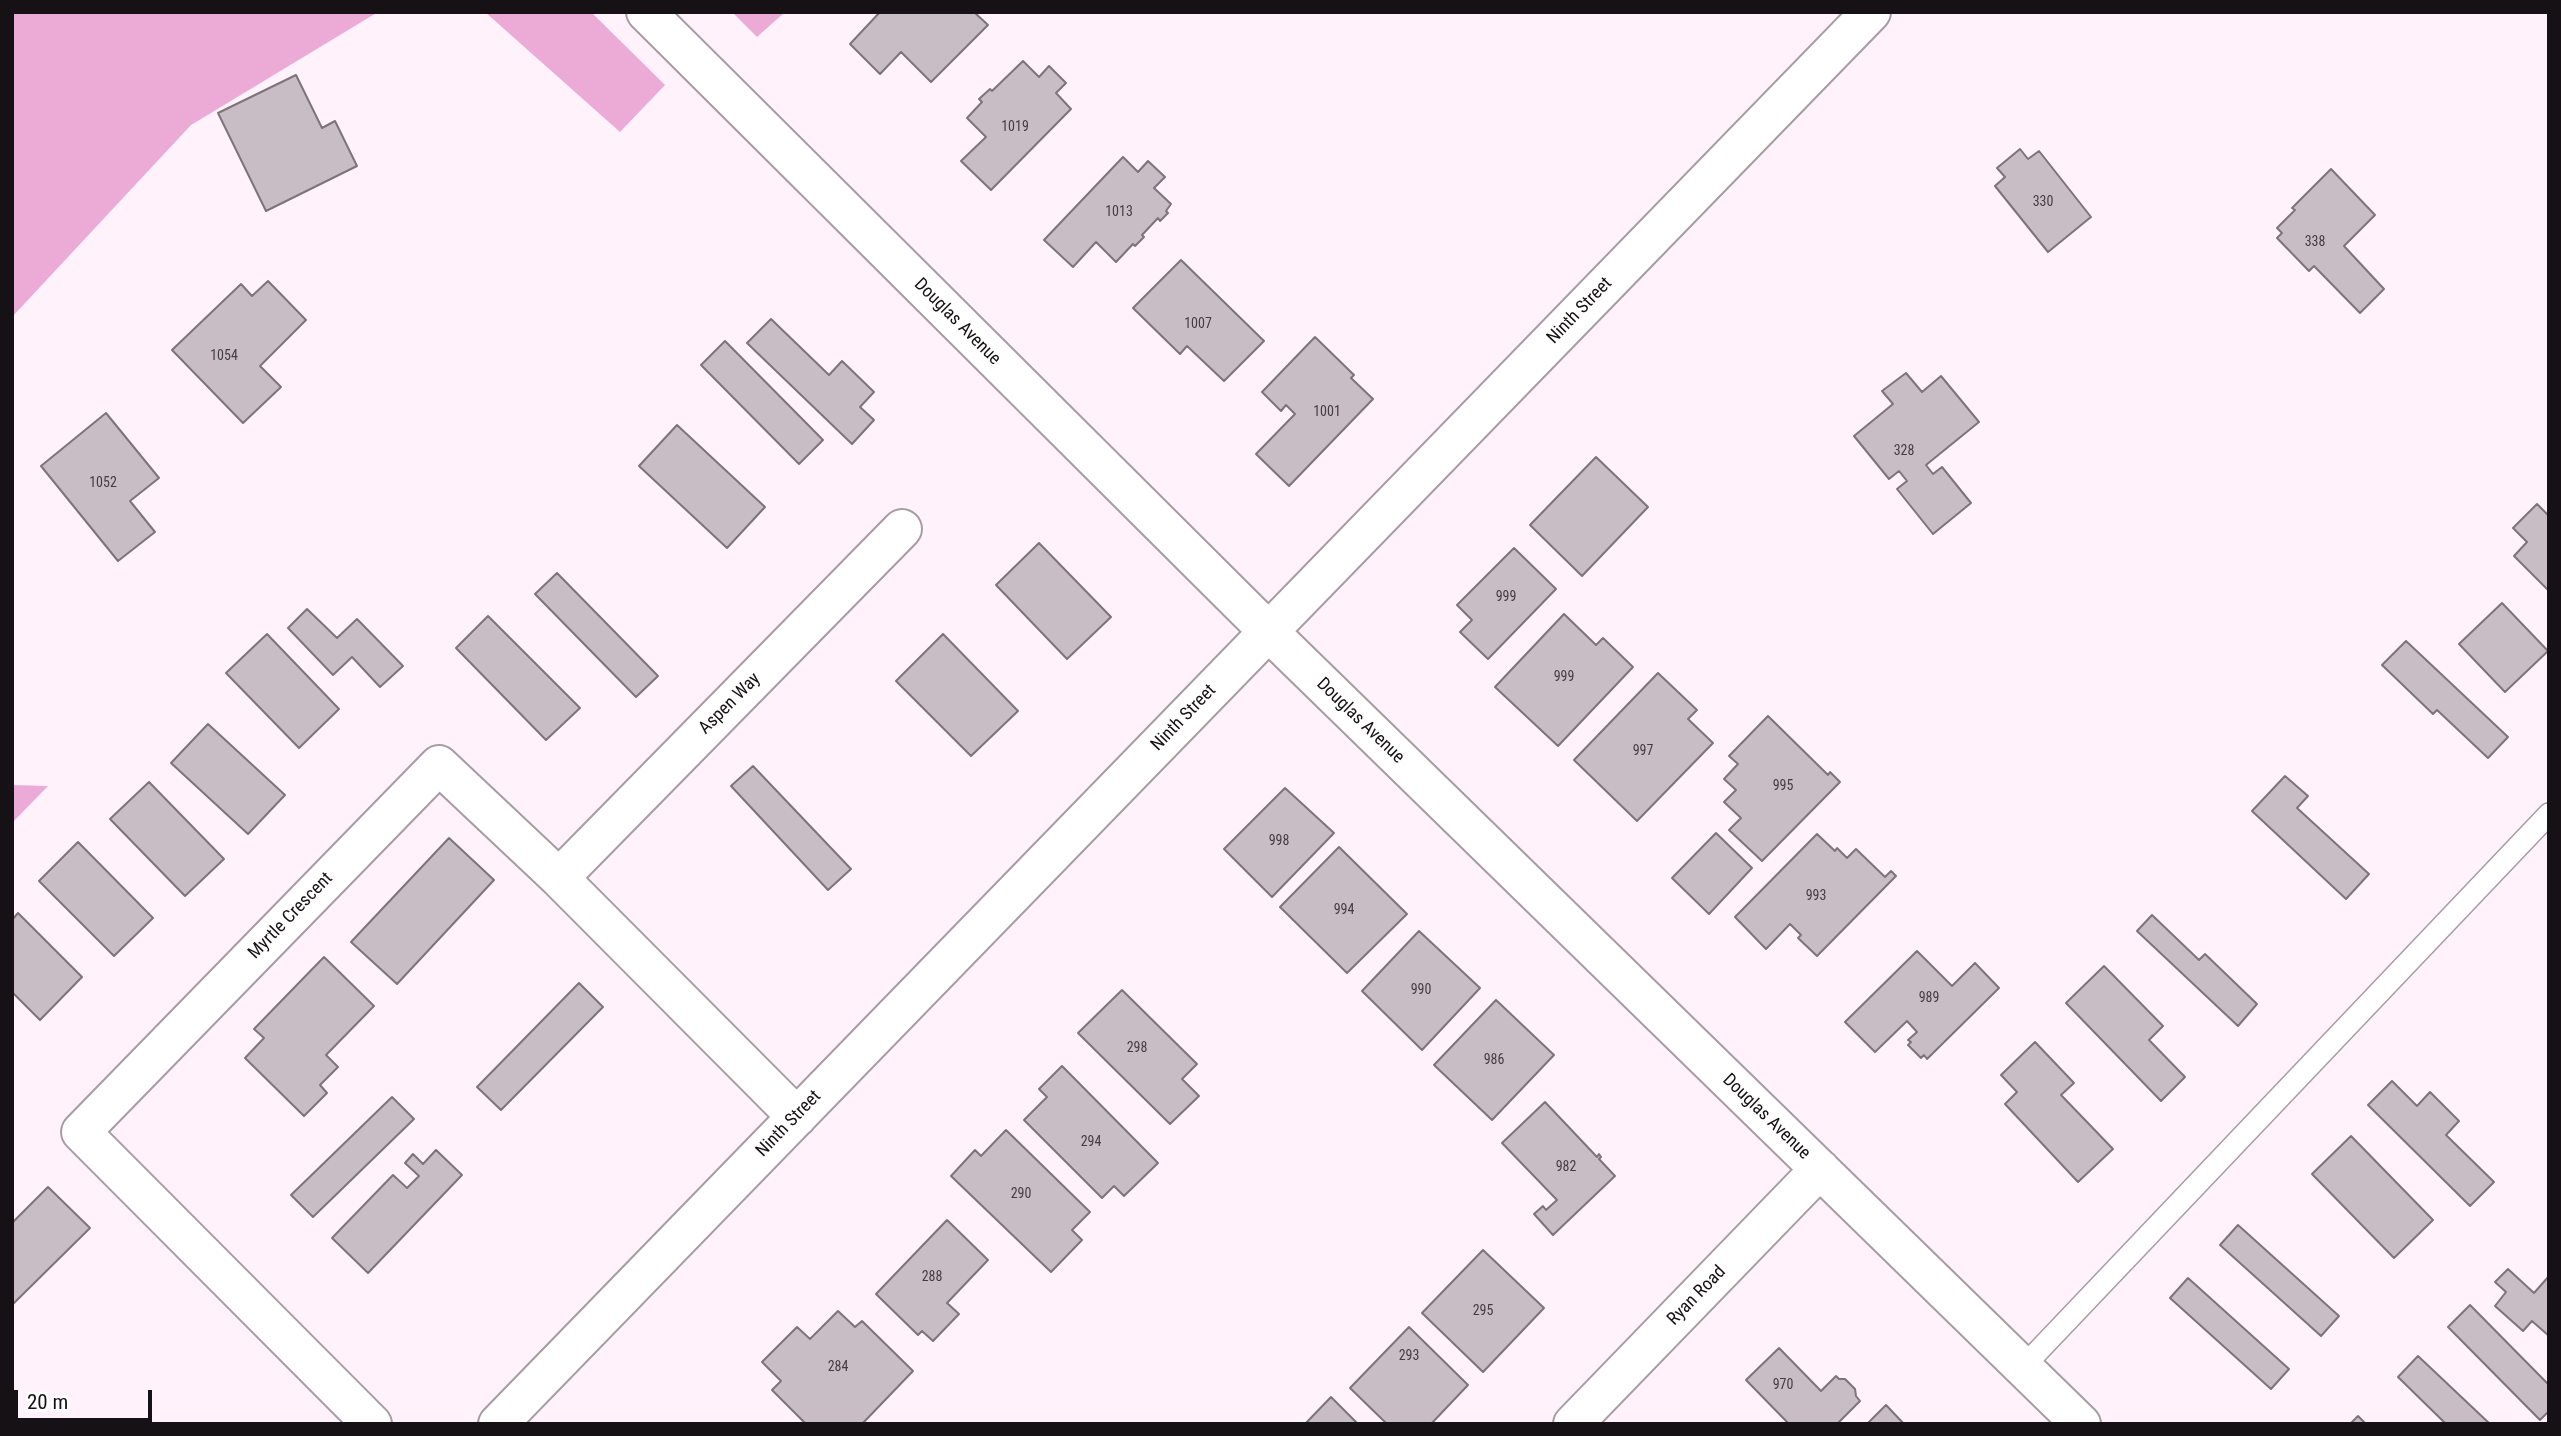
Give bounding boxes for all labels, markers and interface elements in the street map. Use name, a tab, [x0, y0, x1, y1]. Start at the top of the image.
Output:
house number: 1019	[1001, 119, 1029, 135]
house number: 330	[2033, 194, 2053, 210]
house number: 1013	[1105, 204, 1133, 220]
house number: 338	[2305, 234, 2325, 250]
street label: Ninth Street	[1543, 273, 1617, 349]
street label: Douglas Avenue	[909, 274, 1005, 370]
house number: 1007	[1184, 316, 1212, 332]
house number: 1054	[210, 348, 238, 364]
house number: 1001	[1313, 404, 1341, 420]
house number: 328	[1894, 443, 1914, 459]
house number: 1052	[89, 475, 117, 491]
house number: 999	[1496, 589, 1516, 605]
street label: Aspen Way	[695, 669, 765, 739]
house number: 999	[1554, 669, 1574, 685]
street label: Douglas Avenue	[1312, 674, 1408, 768]
street label: Ninth Street	[1147, 680, 1221, 756]
house number: 997	[1633, 743, 1653, 759]
house number: 995	[1773, 778, 1793, 794]
house number: 998	[1269, 833, 1289, 849]
street label: Myrtle Crescent	[244, 868, 338, 964]
house number: 993	[1806, 888, 1826, 904]
house number: 994	[1334, 902, 1354, 918]
house number: 990	[1411, 982, 1431, 998]
house number: 989	[1919, 990, 1939, 1006]
house number: 298	[1127, 1040, 1147, 1056]
house number: 986	[1484, 1052, 1504, 1068]
street label: Douglas Avenue	[1718, 1070, 1814, 1164]
street label: Ninth Street	[752, 1086, 826, 1162]
house number: 294	[1081, 1134, 1101, 1150]
house number: 982	[1556, 1159, 1576, 1175]
house number: 290	[1011, 1186, 1031, 1202]
street label: Ryan Road	[1663, 1262, 1731, 1330]
house number: 288	[922, 1269, 942, 1285]
house number: 295	[1473, 1303, 1493, 1319]
house number: 293	[1399, 1348, 1419, 1364]
house number: 284	[828, 1359, 848, 1375]
scale bar	[18, 1376, 156, 1420]
house number: 970	[1773, 1377, 1793, 1393]
text: 20 m	[27, 1390, 68, 1414]

